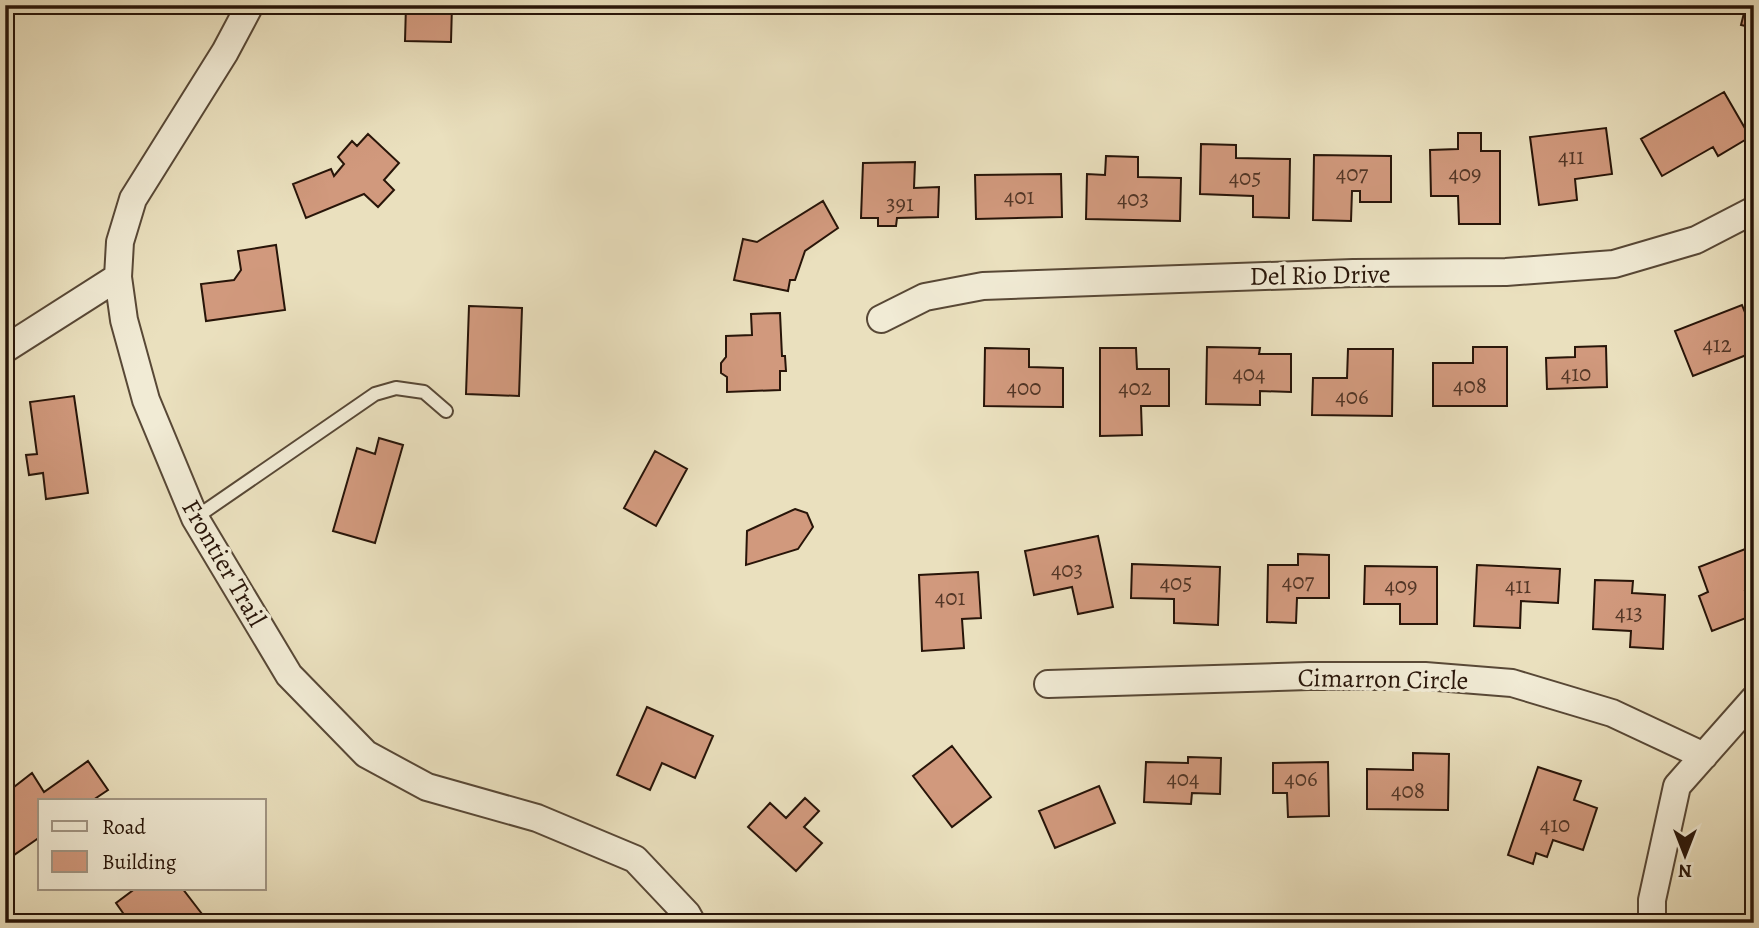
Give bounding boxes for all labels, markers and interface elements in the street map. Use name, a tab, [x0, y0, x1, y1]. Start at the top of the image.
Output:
house number: 411	[1558, 141, 1584, 172]
house number: 407	[1336, 158, 1369, 189]
house number: 409	[1448, 158, 1482, 189]
house number: 405	[1229, 162, 1261, 193]
house number: 401	[1004, 181, 1034, 212]
house number: 403	[1117, 183, 1149, 214]
house number: 391	[886, 188, 914, 219]
street label: Del Rio Drive	[1249, 256, 1391, 294]
house number: 412	[1702, 329, 1732, 360]
house number: 404	[1232, 358, 1266, 389]
house number: 410	[1561, 358, 1591, 389]
house number: 408	[1453, 370, 1487, 401]
house number: 400	[1007, 372, 1041, 403]
house number: 402	[1118, 372, 1152, 403]
house number: 406	[1335, 381, 1369, 412]
street label: Frontier Trail	[174, 493, 274, 633]
house number: 403	[1051, 554, 1083, 585]
house number: 407	[1282, 566, 1315, 597]
house number: 405	[1160, 567, 1192, 598]
house number: 409	[1384, 570, 1418, 601]
house number: 411	[1505, 570, 1531, 601]
house number: 401	[935, 582, 965, 613]
house number: 413	[1615, 597, 1643, 628]
street label: Cimarron Circle	[1297, 660, 1469, 698]
house number: 404	[1166, 763, 1200, 794]
house number: 406	[1284, 763, 1318, 794]
house number: 408	[1391, 775, 1425, 806]
legend	[38, 799, 266, 890]
house number: 410	[1540, 809, 1570, 840]
text: Road	[102, 813, 146, 841]
north arrow	[1650, 820, 1720, 890]
text: Building	[102, 848, 177, 876]
text: N	[1678, 858, 1692, 884]

